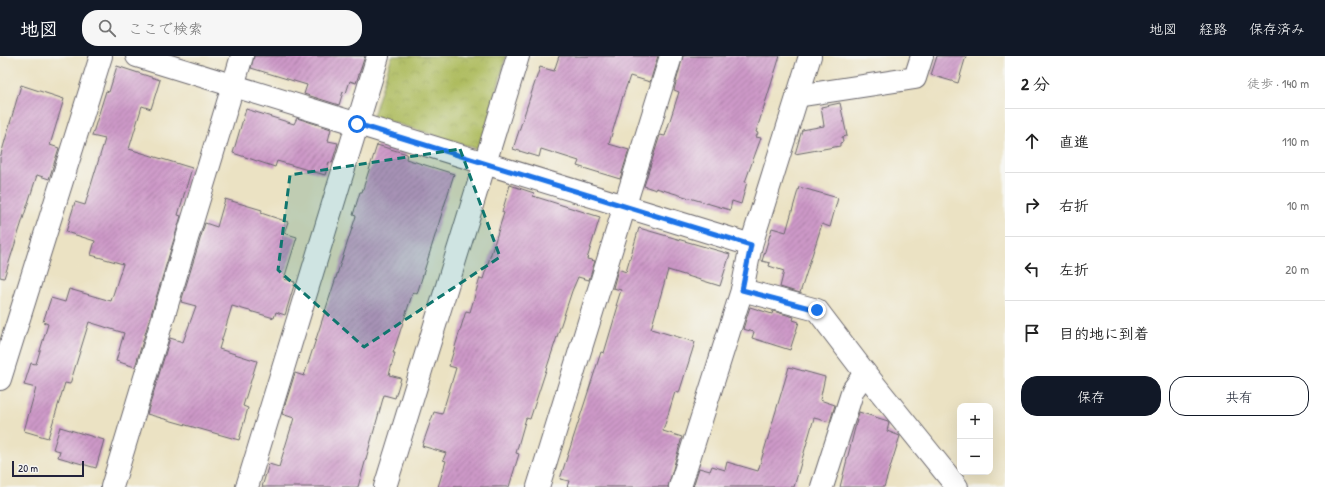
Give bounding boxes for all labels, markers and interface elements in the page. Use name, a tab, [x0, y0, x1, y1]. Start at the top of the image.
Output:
search box	[82, 10, 362, 46]
text: 地図	[20, 16, 58, 42]
icon: search	[96, 17, 118, 39]
text: ここで検索	[128, 18, 203, 39]
text: 地図	[1149, 19, 1177, 38]
text: 経路	[1199, 19, 1227, 38]
text: 保存済み	[1249, 19, 1305, 38]
text: 2 分	[1021, 72, 1050, 95]
text: 徒歩 · 140 m	[1247, 74, 1309, 92]
route start	[348, 115, 366, 133]
icon: ahead	[1021, 130, 1043, 152]
text: 直進	[1059, 131, 1089, 152]
text: 110 m	[1282, 132, 1309, 150]
icon: right	[1021, 194, 1043, 216]
text: 右折	[1059, 195, 1089, 216]
text: 10 m	[1287, 196, 1309, 214]
icon: left	[1021, 258, 1043, 280]
text: 左折	[1059, 259, 1089, 280]
text: 20 m	[1285, 260, 1309, 278]
route end	[808, 301, 826, 319]
icon: arrive	[1021, 322, 1043, 344]
text: 目的地に到着	[1059, 323, 1149, 344]
button: 保存	[1021, 376, 1161, 416]
button: 共有	[1169, 376, 1309, 416]
map controls	[957, 403, 993, 475]
button: +	[957, 403, 993, 439]
button: −	[957, 439, 993, 475]
scale bar	[12, 459, 84, 478]
text: 20 m	[18, 461, 38, 475]

